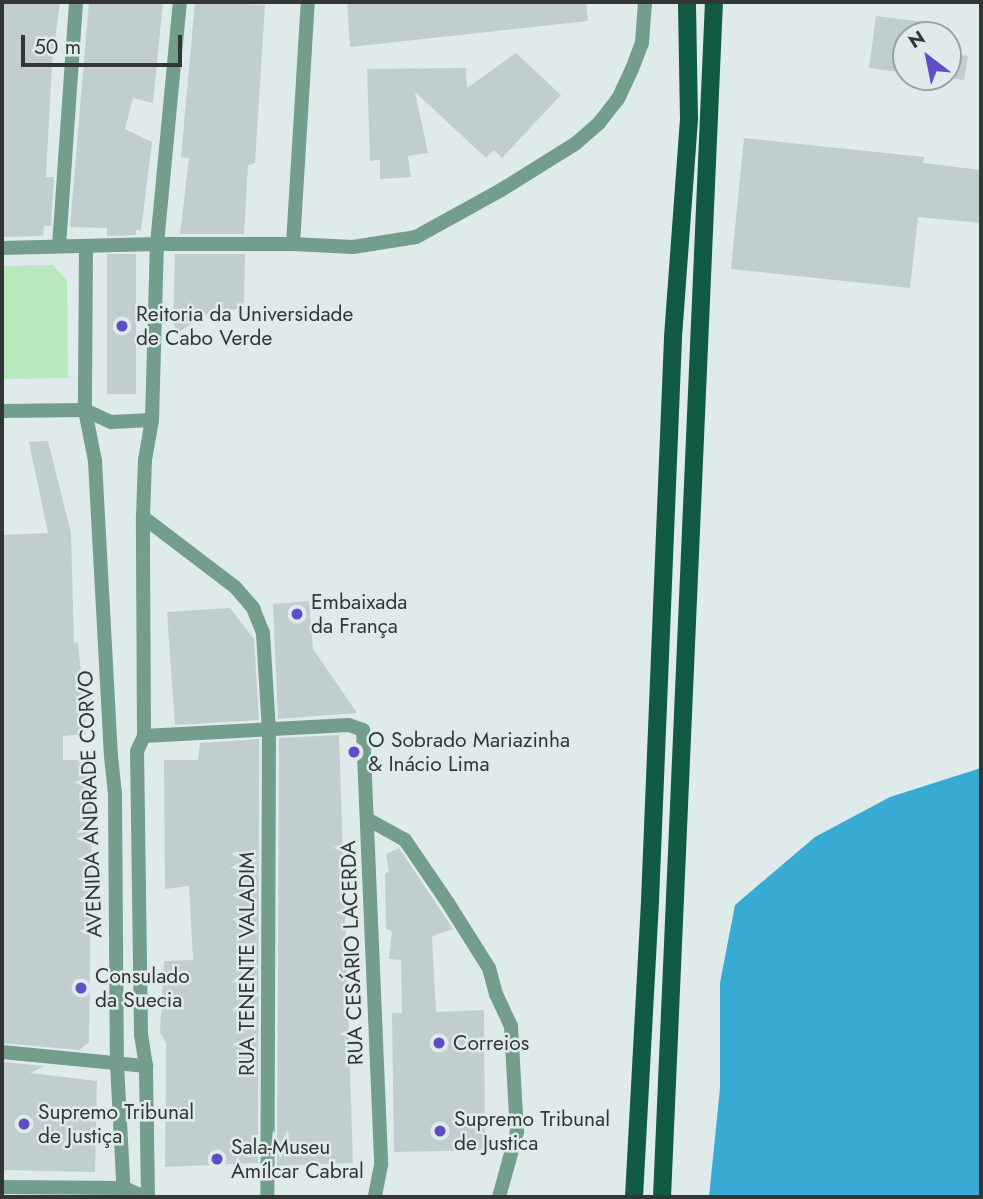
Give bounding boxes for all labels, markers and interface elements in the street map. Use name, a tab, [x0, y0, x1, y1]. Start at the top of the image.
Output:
scale bar	[24, 21, 186, 65]
north arrow	[892, 21, 962, 91]
text: N	[903, 24, 930, 55]
text: 50 m	[34, 32, 81, 62]
place label: Reitoria da Universidade de Cabo Verde	[136, 301, 353, 351]
marker: Reitoria da Universidade de Cabo Verde	[114, 318, 130, 334]
place label: Embaixada da França	[311, 589, 407, 639]
marker: Embaixada da França	[289, 606, 305, 622]
street label: AVENIDA ANDRADE CORVO	[73, 670, 107, 938]
place label: O Sobrado Mariazinha & Inácio Lima	[368, 727, 570, 777]
marker: O Sobrado Mariazinha & Inácio Lima	[346, 744, 362, 760]
street label: RUA CESÁRIO LACERDA	[335, 840, 369, 1066]
street label: RUA TENENTE VALADIM	[234, 852, 260, 1076]
place label: Consulado da Suecia	[95, 963, 190, 1013]
marker: Consulado da Suecia	[73, 980, 89, 996]
place label: Correios	[453, 1030, 529, 1056]
marker: Correios	[431, 1035, 447, 1051]
place label: Supremo Tribunal de Justiça	[38, 1099, 194, 1149]
place label: Supremo Tribunal de Justica	[454, 1106, 610, 1156]
marker: Supremo Tribunal de Justiça	[16, 1116, 32, 1132]
marker: Supremo Tribunal de Justica	[432, 1123, 448, 1139]
place label: Sala-Museu Amílcar Cabral	[231, 1134, 364, 1184]
marker: Sala-Museu Amílcar Cabral	[209, 1151, 225, 1167]

